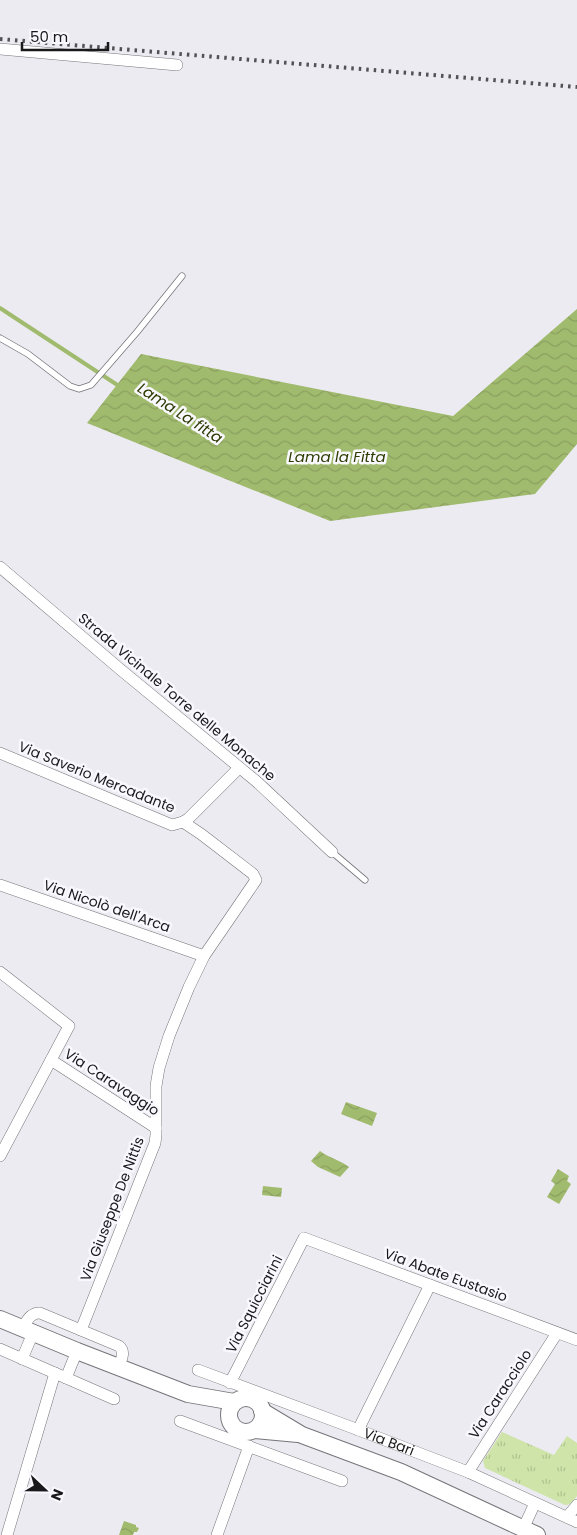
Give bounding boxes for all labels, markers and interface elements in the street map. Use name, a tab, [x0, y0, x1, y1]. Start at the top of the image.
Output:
scale bar	[22, 20, 109, 52]
text: 50 m	[30, 26, 68, 47]
water label: Lama La fitta	[134, 377, 227, 448]
water label: Lama la Fitta	[288, 446, 386, 467]
street label: Strada Vicinale Torre delle Monache	[74, 608, 280, 786]
street label: Via Saverio Mercadante	[16, 736, 179, 818]
street label: Via Nicolò dell'Arca	[41, 875, 173, 937]
street label: Via Caravaggio	[61, 1044, 163, 1120]
street label: Via Giuseppe De Nittis	[75, 1134, 149, 1284]
street label: Via Abate Eustasio	[382, 1243, 510, 1307]
street label: Via Squicciarini	[221, 1252, 287, 1356]
street label: Via Caracciolo	[464, 1345, 536, 1443]
street label: Via Bari	[361, 1423, 417, 1460]
north arrow	[20, 1465, 70, 1515]
text: N	[46, 1486, 68, 1503]

